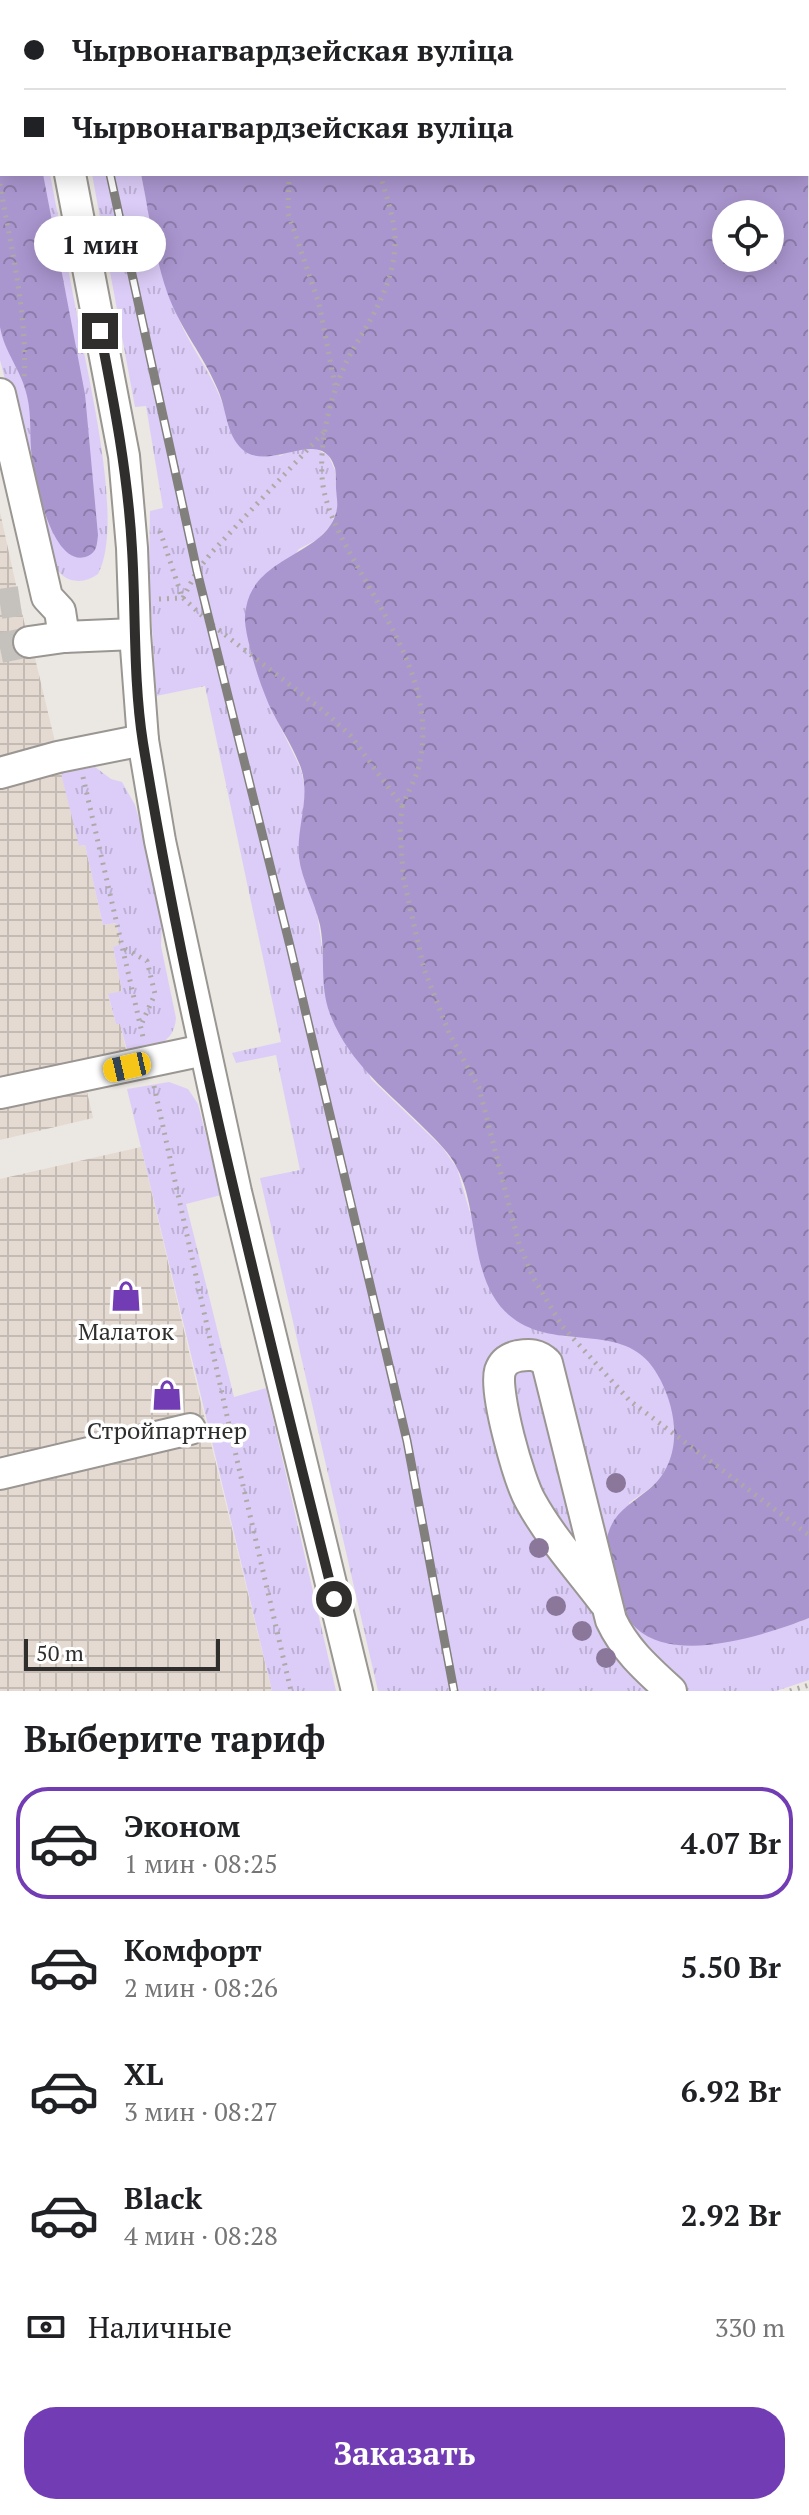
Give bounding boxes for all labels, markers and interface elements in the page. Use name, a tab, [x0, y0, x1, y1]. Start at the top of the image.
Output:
text: Чырвонагвардзейская вуліца	[72, 30, 514, 70]
text: Чырвонагвардзейская вуліца	[72, 107, 514, 147]
map controls	[712, 200, 784, 272]
button: locate	[712, 200, 784, 272]
callout: 1 мин	[34, 215, 166, 271]
text: 1 мин	[61, 227, 139, 261]
route end	[82, 313, 118, 349]
car	[101, 1050, 153, 1084]
shop icon: Малаток	[109, 1279, 143, 1313]
place label: Малаток	[78, 1315, 174, 1347]
shop icon: Стройпартнер	[150, 1378, 184, 1412]
place label: Стройпартнер	[87, 1414, 247, 1446]
route start	[316, 1581, 352, 1617]
scale bar	[24, 1635, 220, 1671]
text: 50 m	[36, 1638, 84, 1667]
text: Выберите тариф	[24, 1715, 325, 1762]
text: Эконом	[124, 1806, 240, 1846]
icon: car	[28, 1807, 100, 1879]
text: 4.07 Br	[681, 1823, 781, 1863]
text: 1 мин · 08:25	[124, 1846, 278, 1880]
text: Комфорт	[124, 1930, 262, 1970]
icon: car	[28, 1931, 100, 2003]
text: 5.50 Br	[681, 1947, 781, 1987]
text: 2 мин · 08:26	[124, 1970, 278, 2004]
text: XL	[124, 2054, 163, 2094]
icon: car	[28, 2055, 100, 2127]
text: 6.92 Br	[681, 2071, 781, 2111]
text: 3 мин · 08:27	[124, 2094, 278, 2128]
text: Black	[124, 2178, 202, 2218]
icon: car	[28, 2179, 100, 2251]
text: 2.92 Br	[681, 2195, 781, 2235]
text: 4 мин · 08:28	[124, 2218, 278, 2252]
icon: cash	[24, 2305, 68, 2349]
text: Наличные	[88, 2307, 232, 2347]
text: 330 m	[715, 2310, 785, 2344]
button: Заказать	[24, 2407, 785, 2499]

